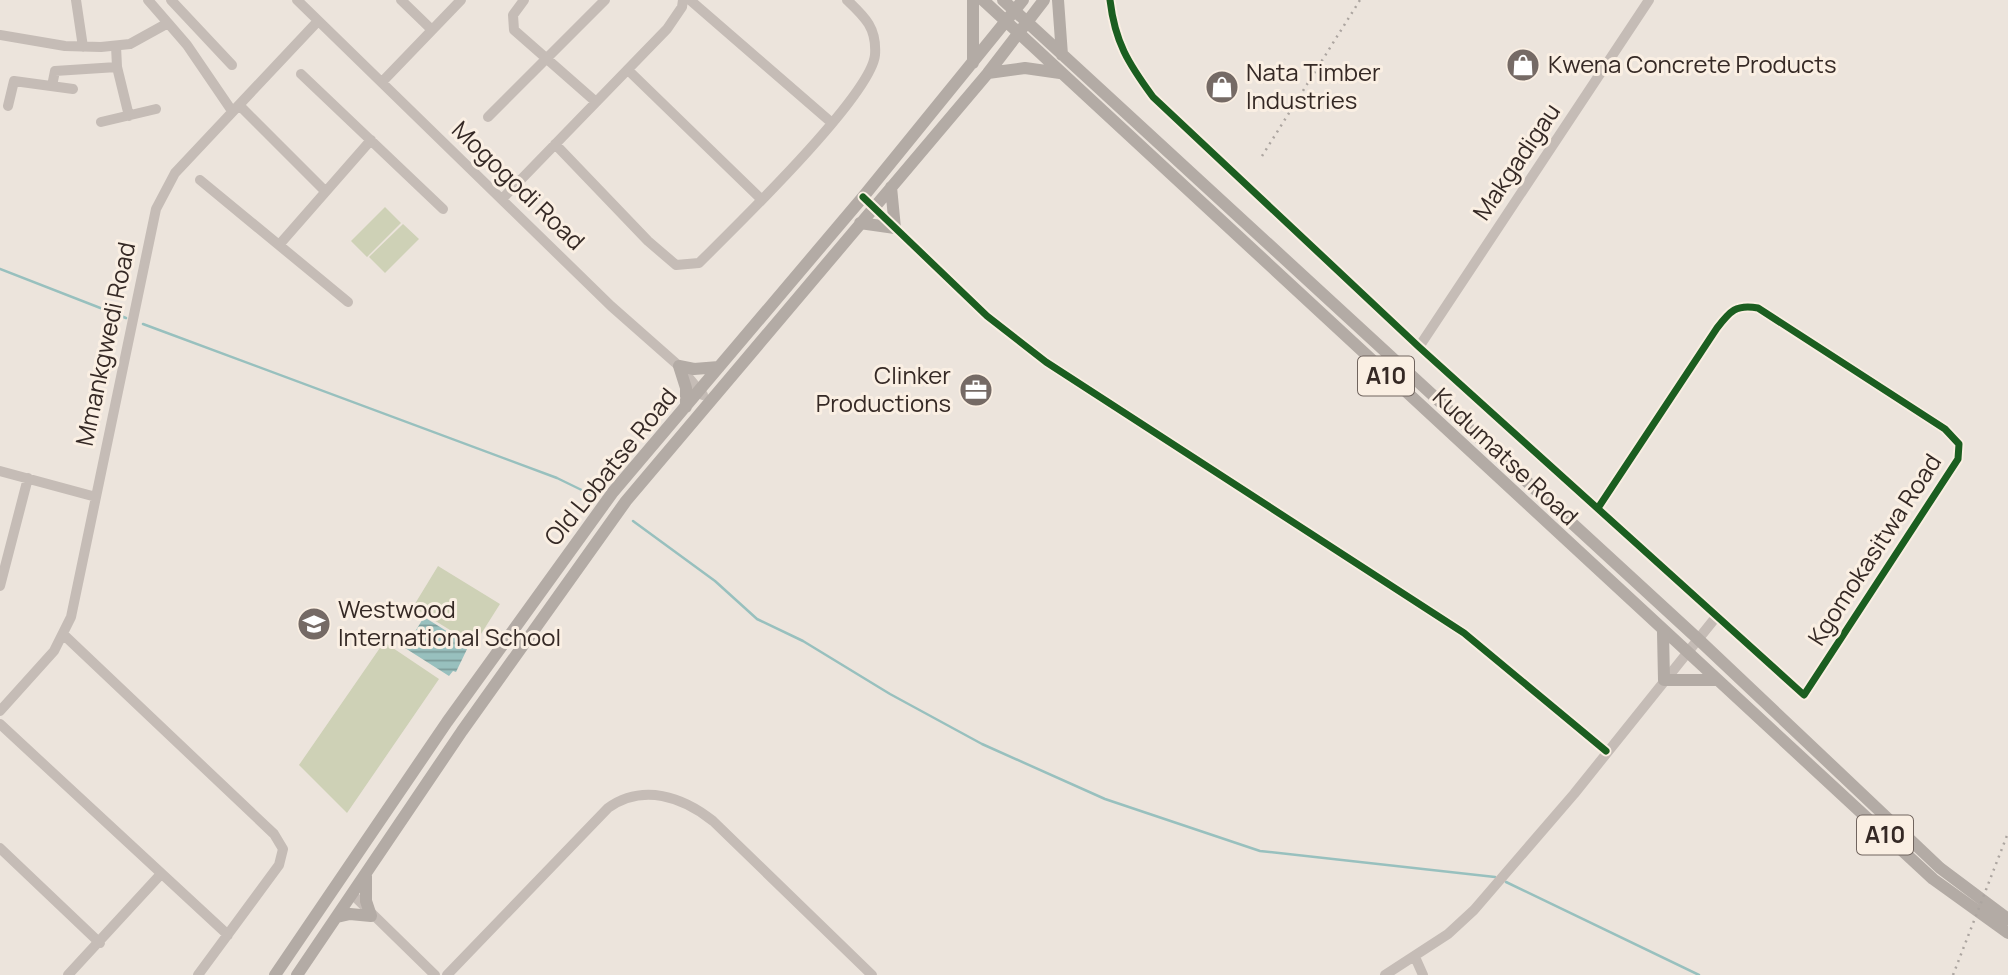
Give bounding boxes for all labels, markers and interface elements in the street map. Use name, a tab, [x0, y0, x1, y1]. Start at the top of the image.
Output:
shop icon: Kwena Concrete Products	[1504, 46, 1542, 84]
place label: Kwena Concrete Products	[1548, 47, 1837, 80]
place label: Nata Timber Industries	[1246, 55, 1381, 116]
shop icon: Nata Timber Industries	[1203, 68, 1241, 106]
street label: Makgadigau	[1464, 96, 1567, 226]
street label: Mogogodi Road	[445, 113, 593, 257]
street label: Mmankgwedi Road	[67, 239, 142, 449]
road number: A10	[1358, 356, 1414, 396]
place label: Clinker Productions	[816, 358, 951, 419]
office icon: Clinker Productions	[957, 371, 995, 409]
street label: Old Lobatse Road	[536, 380, 684, 552]
street label: Kudumatse Road	[1426, 380, 1586, 532]
street label: Kgomokasitwa Road	[1799, 447, 1948, 651]
place label: Westwood International School	[338, 592, 561, 653]
school or university icon: Westwood International School	[295, 605, 333, 643]
road number: A10	[1857, 816, 1913, 855]

